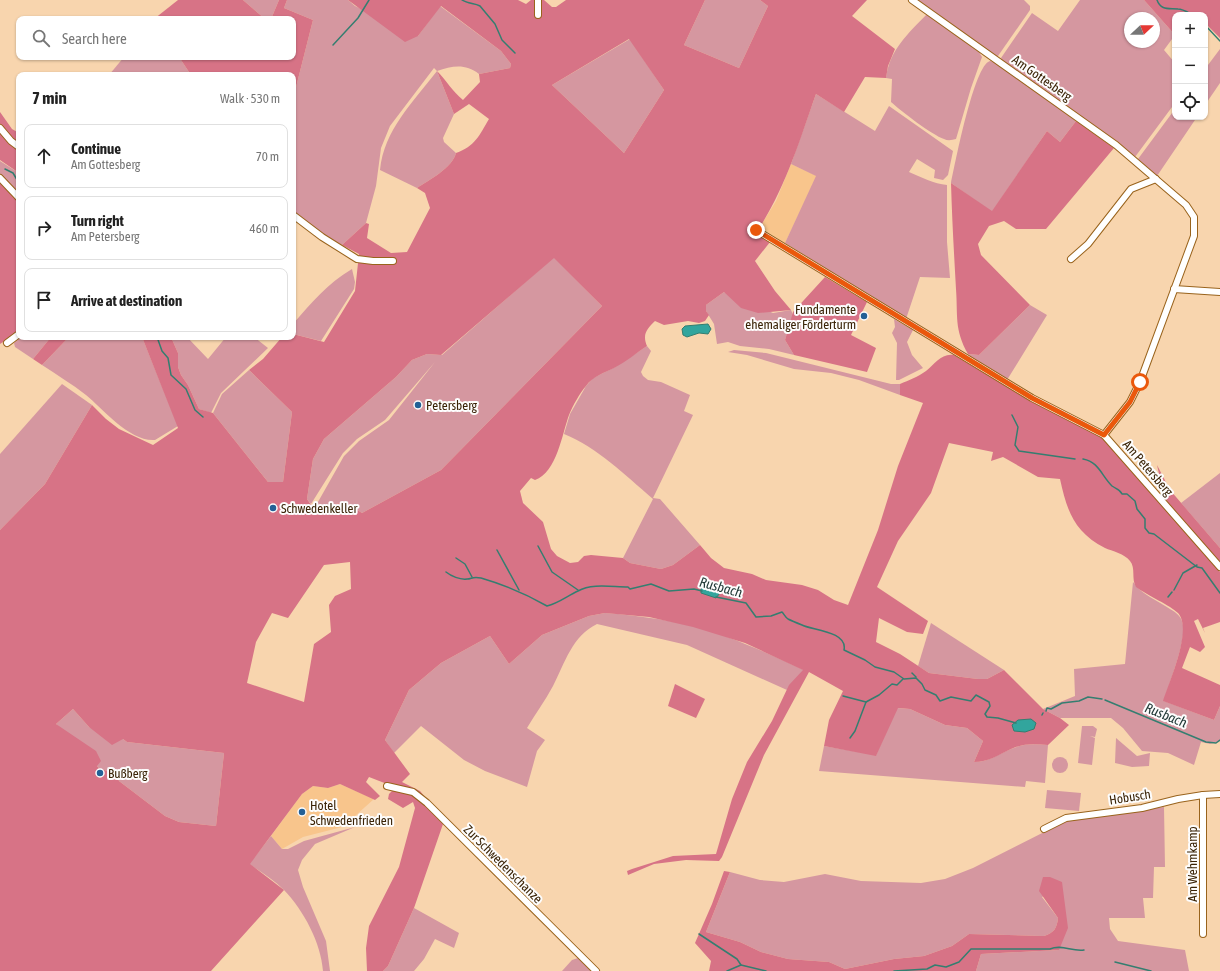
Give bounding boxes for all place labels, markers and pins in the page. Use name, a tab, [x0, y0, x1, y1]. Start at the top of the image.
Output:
place label: Fundamente ehemaliger Förderturm	[745, 302, 856, 332]
marker: Fundamente ehemaliger Förderturm	[859, 311, 869, 321]
place label: Petersberg	[426, 398, 478, 413]
marker: Petersberg	[413, 400, 423, 410]
place label: Schwedenkeller	[281, 501, 357, 516]
marker: Schwedenkeller	[268, 503, 278, 513]
place label: Bußberg	[108, 766, 148, 781]
marker: Bußberg	[95, 768, 105, 778]
place label: Hotel Schwedenfrieden	[310, 798, 393, 828]
marker: Hotel Schwedenfrieden	[297, 807, 307, 817]

